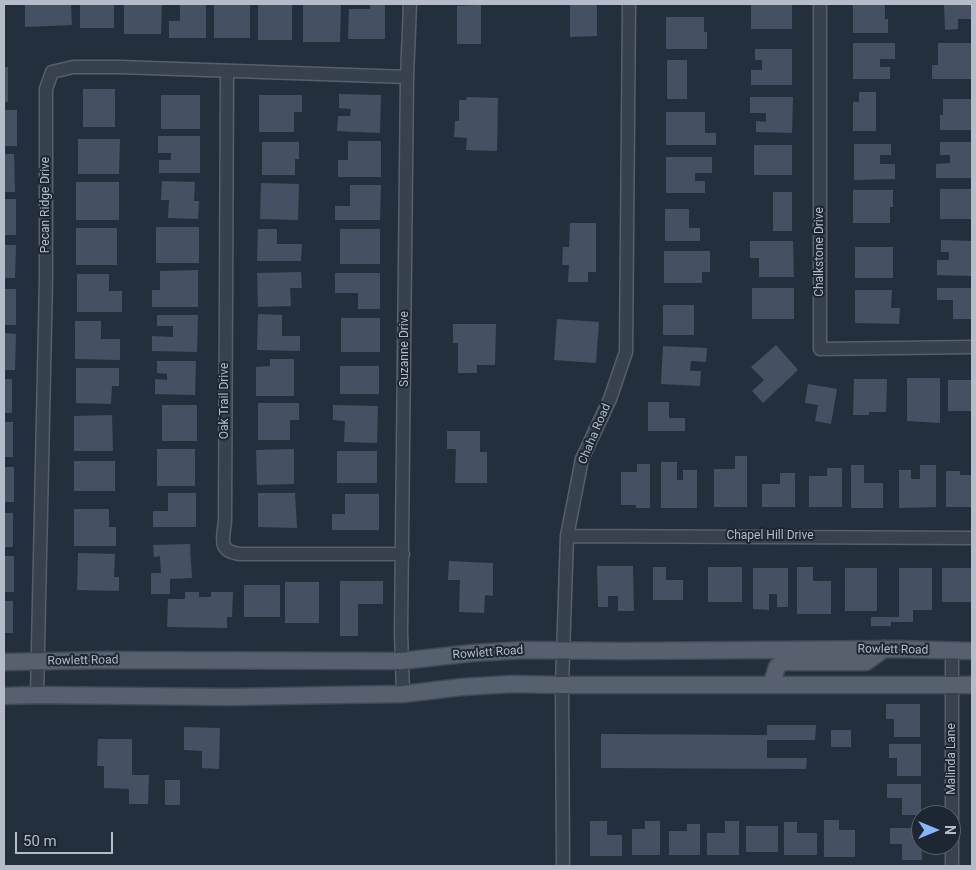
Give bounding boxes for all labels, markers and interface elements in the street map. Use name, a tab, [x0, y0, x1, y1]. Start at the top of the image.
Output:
street label: Pecan Ridge Drive	[39, 157, 53, 253]
street label: Chalkstone Drive	[813, 207, 827, 297]
street label: Suzanne Drive	[398, 311, 412, 387]
street label: Oak Trail Drive	[218, 363, 232, 439]
street label: Chaha Road	[576, 401, 614, 467]
street label: Chapel Hill Drive	[726, 529, 814, 543]
street label: Rowlett Road	[857, 642, 929, 658]
street label: Rowlett Road	[452, 643, 524, 663]
street label: Rowlett Road	[47, 653, 119, 669]
street label: Malinda Lane	[945, 723, 959, 795]
north arrow	[911, 805, 961, 855]
scale bar	[18, 822, 115, 854]
text: N	[942, 825, 958, 835]
text: 50 m	[23, 832, 57, 850]

